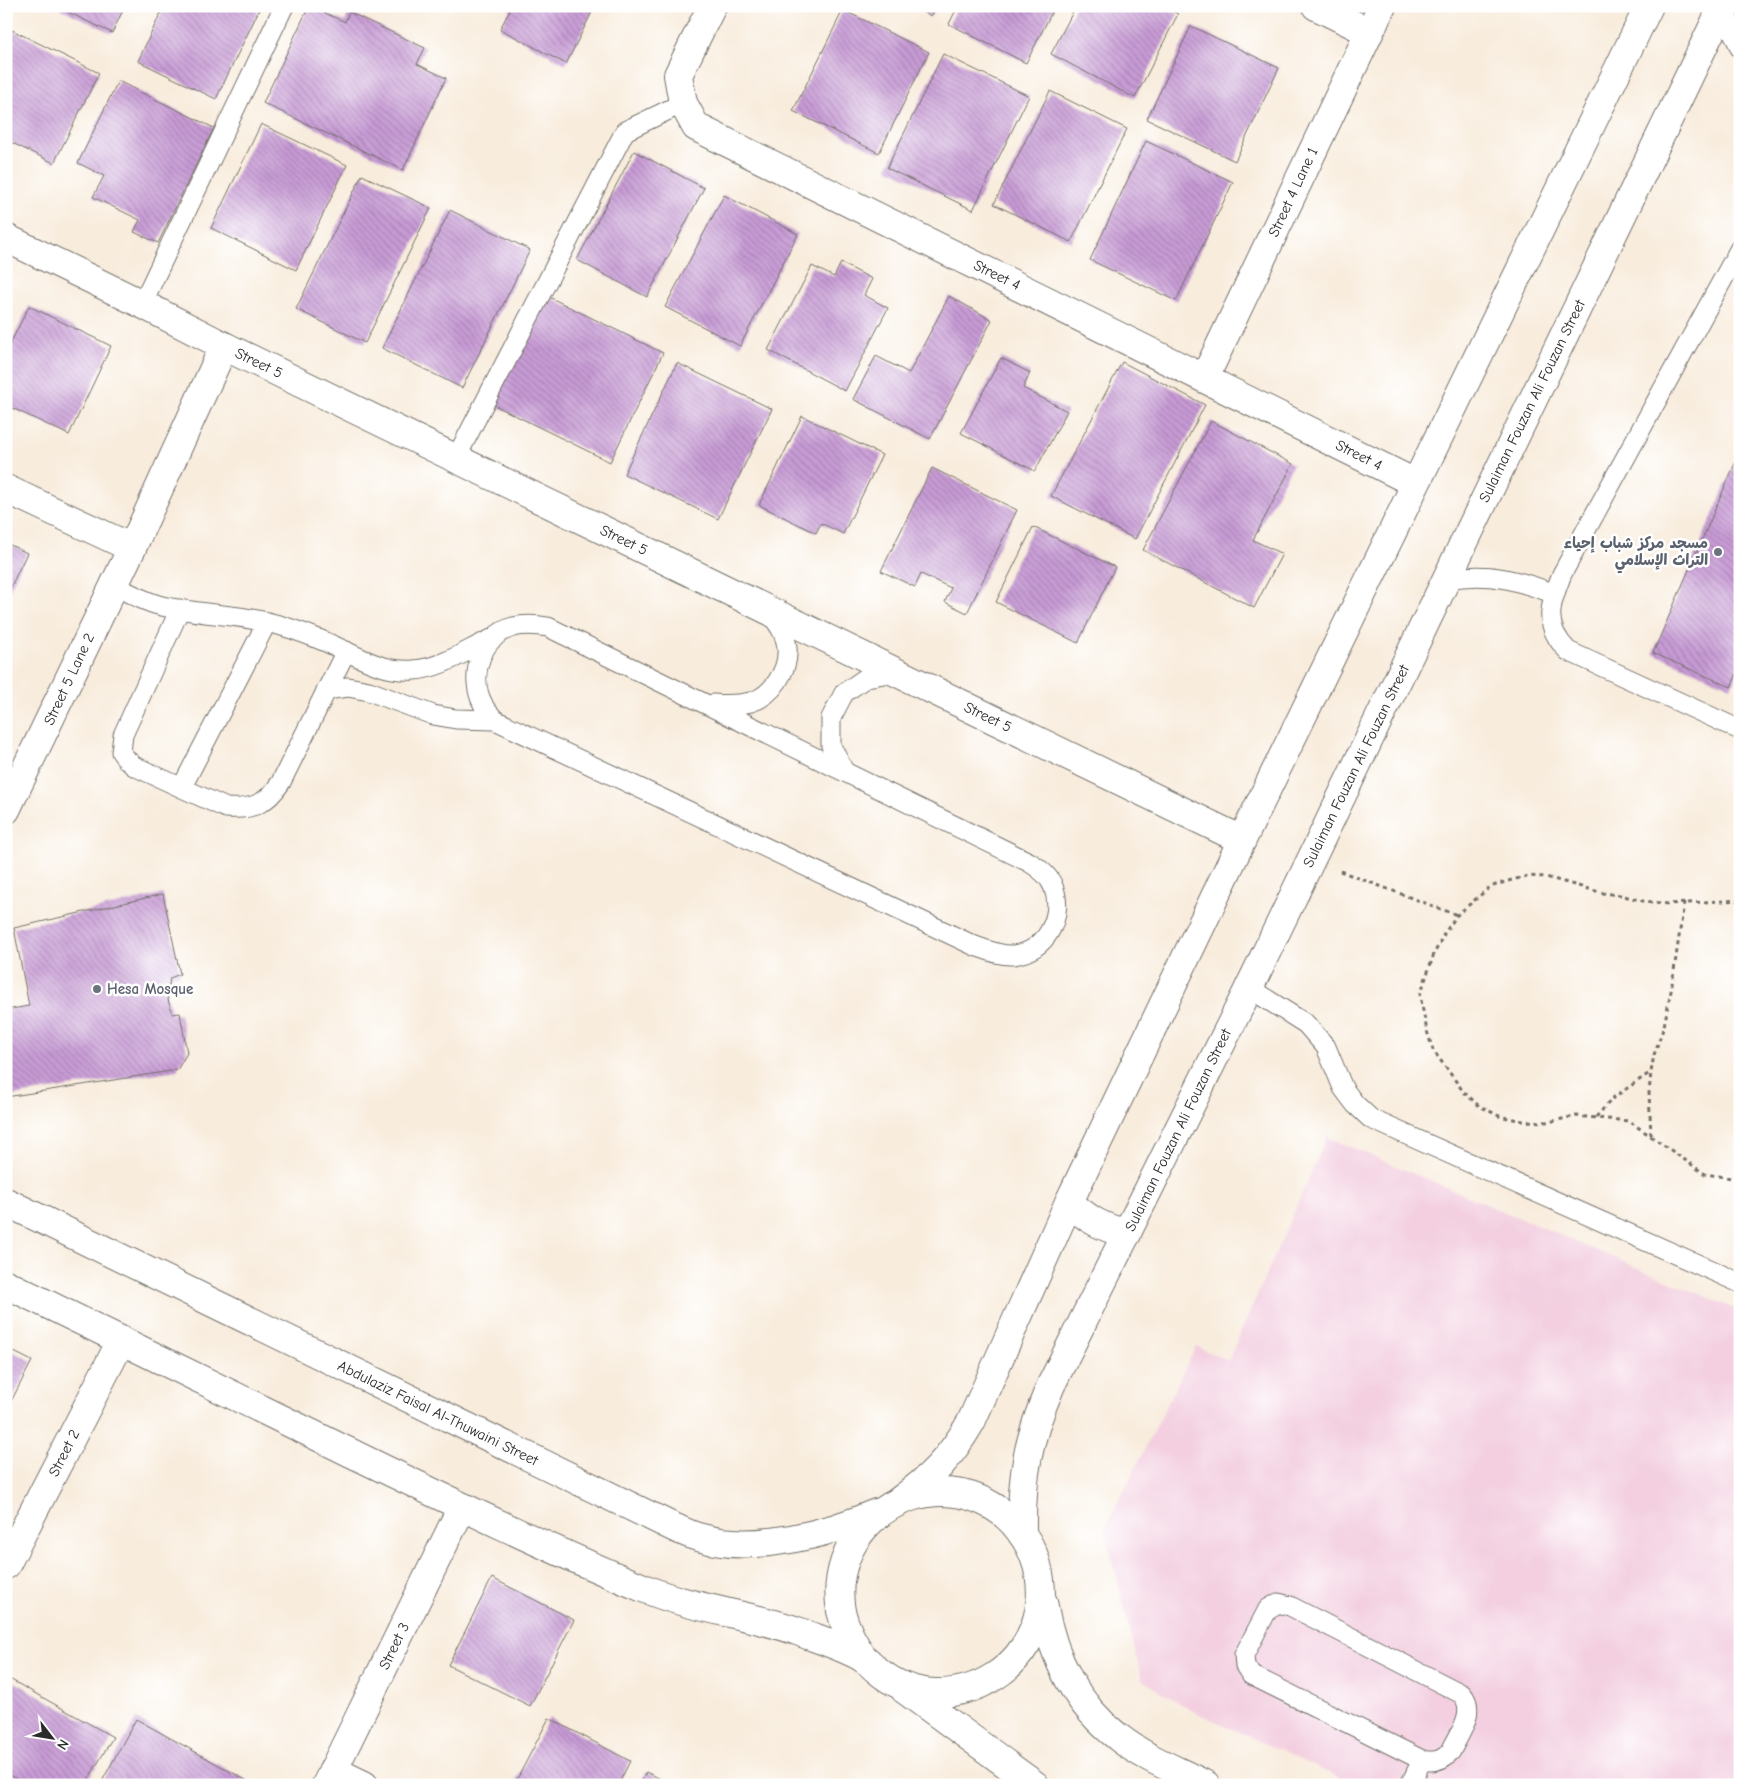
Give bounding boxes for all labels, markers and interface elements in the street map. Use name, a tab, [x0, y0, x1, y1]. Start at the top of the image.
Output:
street label: Street 4 Lane 1	[1264, 144, 1322, 240]
street label: Street 4	[971, 256, 1023, 294]
street label: Sulaiman Fouzan Ali Fouzan Street	[1475, 296, 1589, 505]
street label: Street 5	[232, 344, 286, 382]
street label: Street 4	[1333, 436, 1385, 474]
street label: Street 5	[597, 521, 651, 559]
place label: مسجد مركز شباب إحياء التراث الإسلامي	[1564, 534, 1708, 574]
marker: مسجد مركز شباب إحياء التراث الإسلامي	[1712, 546, 1724, 558]
street label: Street 5 Lane 2	[40, 630, 98, 728]
street label: Sulaiman Fouzan Ali Fouzan Street	[1299, 661, 1413, 870]
street label: Street 5	[961, 698, 1015, 736]
place label: Hesa Mosque	[107, 980, 193, 998]
marker: Hesa Mosque	[91, 983, 103, 995]
street label: Sulaiman Fouzan Ali Fouzan Street	[1121, 1025, 1235, 1234]
street label: Abdulaziz Faisal Al-Thuwaini Street	[335, 1357, 542, 1470]
street label: Street 2	[45, 1426, 83, 1480]
street label: Street 3	[375, 1620, 413, 1672]
north arrow	[28, 1714, 78, 1764]
text: N	[53, 1736, 72, 1753]

